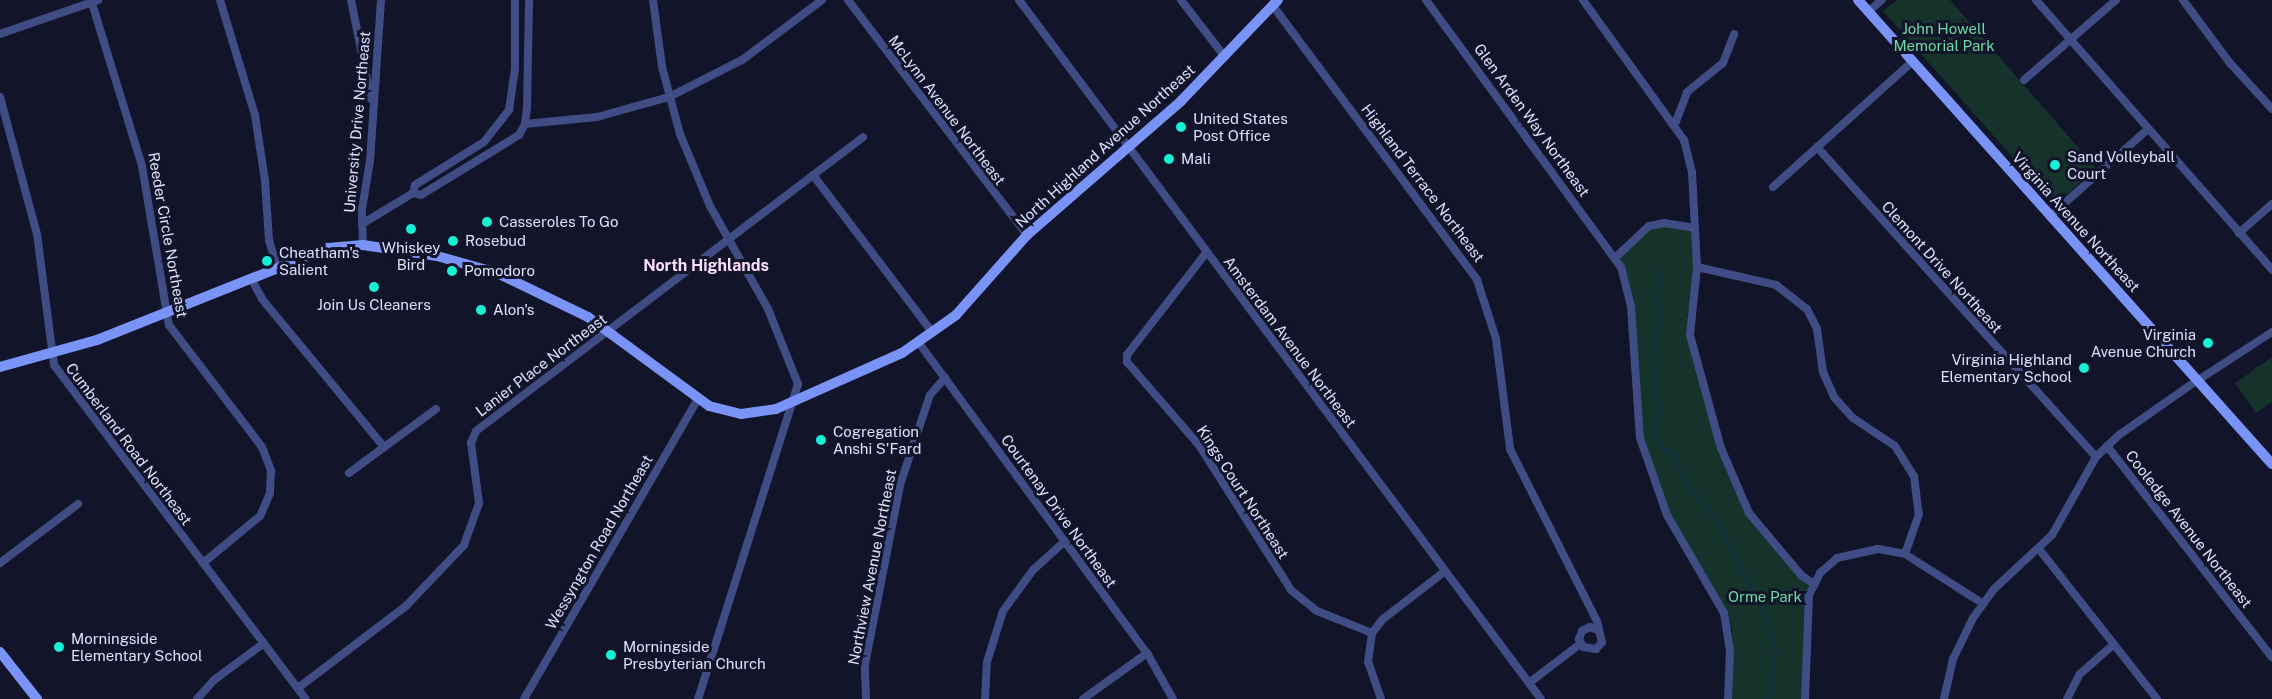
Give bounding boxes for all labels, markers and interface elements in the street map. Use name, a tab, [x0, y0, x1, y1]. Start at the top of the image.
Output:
park label: John Howell Memorial Park	[1893, 19, 1995, 54]
street label: University Drive Northeast	[340, 30, 374, 214]
street label: McLynn Avenue Northeast	[885, 31, 1009, 189]
street label: Glen Arden Way Northeast	[1470, 40, 1594, 200]
street label: North Highland Avenue Northeast	[1011, 61, 1199, 231]
street label: Highland Terrace Northeast	[1358, 100, 1488, 266]
place label: United States Post Office	[1193, 109, 1288, 144]
marker: United States Post Office	[1174, 120, 1188, 134]
place label: Sand Volleyball Court	[2067, 147, 2175, 182]
street label: Virginia Avenue Northeast	[2008, 148, 2144, 296]
place label: Mali	[1181, 150, 1211, 168]
street label: Reeder Circle Northeast	[145, 151, 191, 319]
marker: Mali	[1162, 152, 1176, 166]
marker: Sand Volleyball Court	[2048, 158, 2062, 172]
street label: Clemont Drive Northeast	[1878, 197, 2006, 337]
place label: Casseroles To Go	[499, 213, 619, 231]
marker: Casseroles To Go	[480, 215, 494, 229]
marker: Whiskey Bird	[404, 222, 418, 236]
place label: Rosebud	[465, 232, 526, 250]
marker: Rosebud	[446, 234, 460, 248]
place label: Whiskey Bird	[382, 238, 440, 273]
place label: Cheatham's Salient	[279, 243, 359, 278]
street label: Amsterdam Avenue Northeast	[1220, 253, 1360, 431]
marker: Cheatham's Salient	[260, 254, 274, 268]
district label: North Highlands	[643, 256, 769, 276]
place label: Pomodoro	[464, 262, 535, 280]
marker: Pomodoro	[445, 264, 459, 278]
marker: Join Us Cleaners	[367, 280, 381, 294]
place label: Join Us Cleaners	[317, 296, 431, 314]
place label: Alon's	[493, 301, 534, 319]
marker: Alon's	[474, 303, 488, 317]
street label: Lanier Place Northeast	[472, 310, 610, 420]
place label: Virginia Avenue Church	[2091, 325, 2196, 360]
marker: Virginia Avenue Church	[2201, 336, 2215, 350]
place label: Virginia Highland Elementary School	[1940, 350, 2072, 385]
street label: Cumberland Road Northeast	[62, 359, 196, 529]
marker: Virginia Highland Elementary School	[2077, 361, 2091, 375]
place label: Cogregation Anshi S'Fard	[833, 422, 921, 457]
street label: Kings Court Northeast	[1193, 422, 1293, 562]
street label: Courtenay Drive Northeast	[997, 431, 1121, 591]
marker: Cogregation Anshi S'Fard	[814, 433, 828, 447]
street label: Cooledge Avenue Northeast	[2122, 447, 2256, 611]
street label: Wessyngton Road Northeast	[542, 452, 656, 632]
street label: Northview Avenue Northeast	[844, 467, 900, 667]
park label: Orme Park	[1728, 588, 1802, 606]
place label: Morningside Elementary School	[71, 629, 203, 664]
place label: Morningside Presbyterian Church	[623, 637, 766, 672]
marker: Morningside Elementary School	[52, 640, 66, 654]
marker: Morningside Presbyterian Church	[604, 648, 618, 662]

